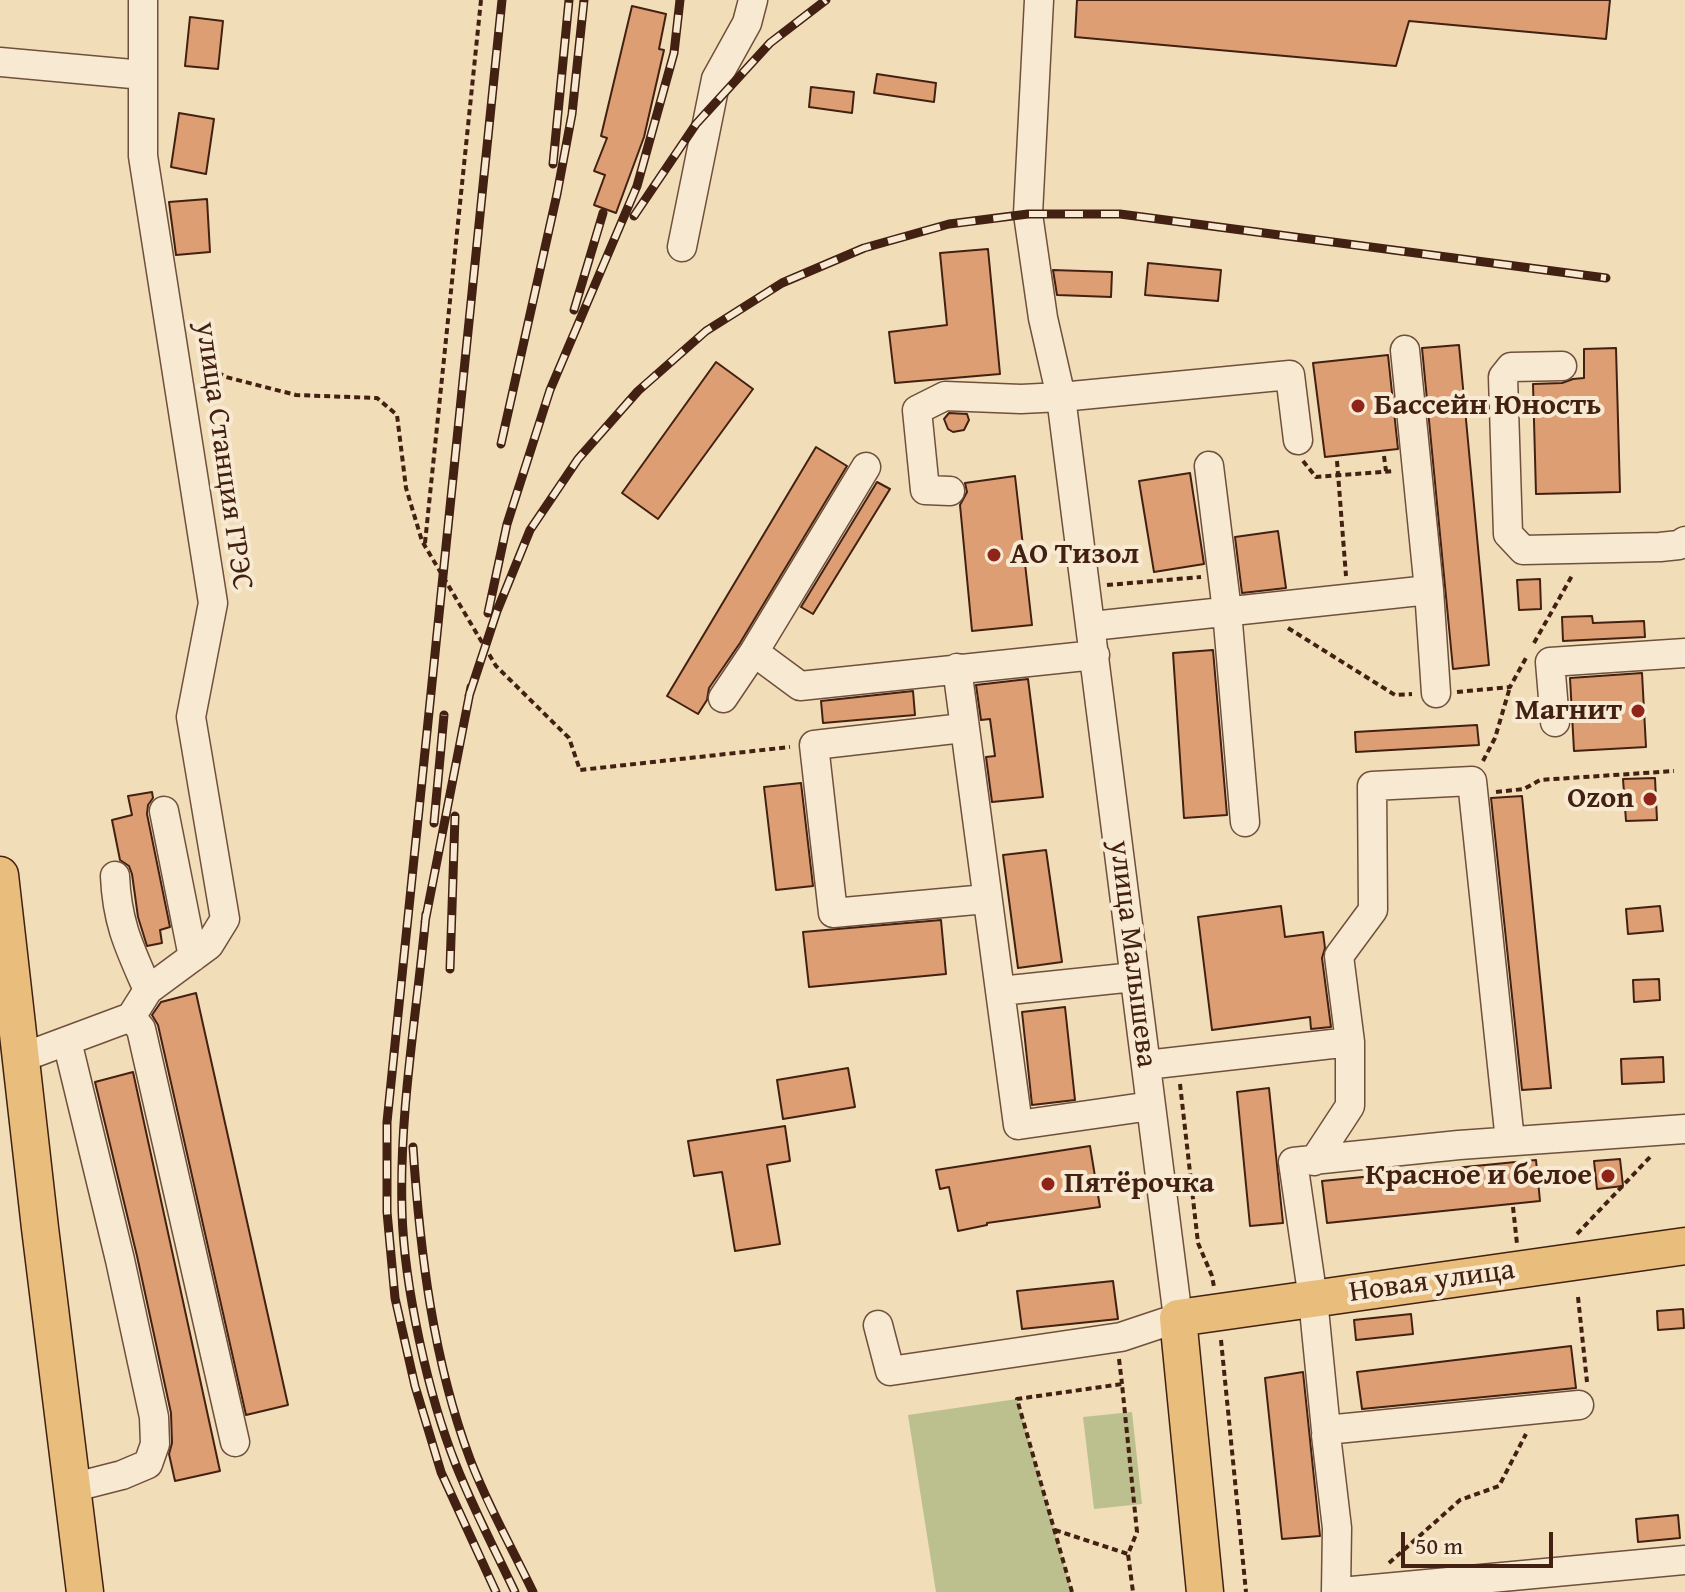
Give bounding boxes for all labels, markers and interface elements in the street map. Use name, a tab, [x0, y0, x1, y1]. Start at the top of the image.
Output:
street label: улица Станция ГРЭС	[186, 319, 260, 593]
place label: Бассейн Юность	[1374, 388, 1601, 424]
marker: Бассейн Юность	[1349, 397, 1367, 415]
place label: АО Тизол	[1010, 537, 1139, 573]
marker: АО Тизол	[985, 546, 1003, 564]
place label: Магнит	[1515, 693, 1622, 729]
marker: Магнит	[1629, 702, 1647, 720]
place label: Ozon	[1567, 781, 1634, 817]
marker: Ozon	[1641, 790, 1659, 808]
street label: улица Малышева	[1100, 838, 1164, 1070]
place label: Красное и белое	[1365, 1158, 1592, 1194]
place label: Пятёрочка	[1064, 1166, 1214, 1202]
marker: Красное и белое	[1599, 1167, 1617, 1185]
marker: Пятёрочка	[1039, 1175, 1057, 1193]
street label: Новая улица	[1347, 1253, 1517, 1311]
scale bar	[1405, 1516, 1557, 1566]
text: 50 m	[1415, 1528, 1463, 1563]

